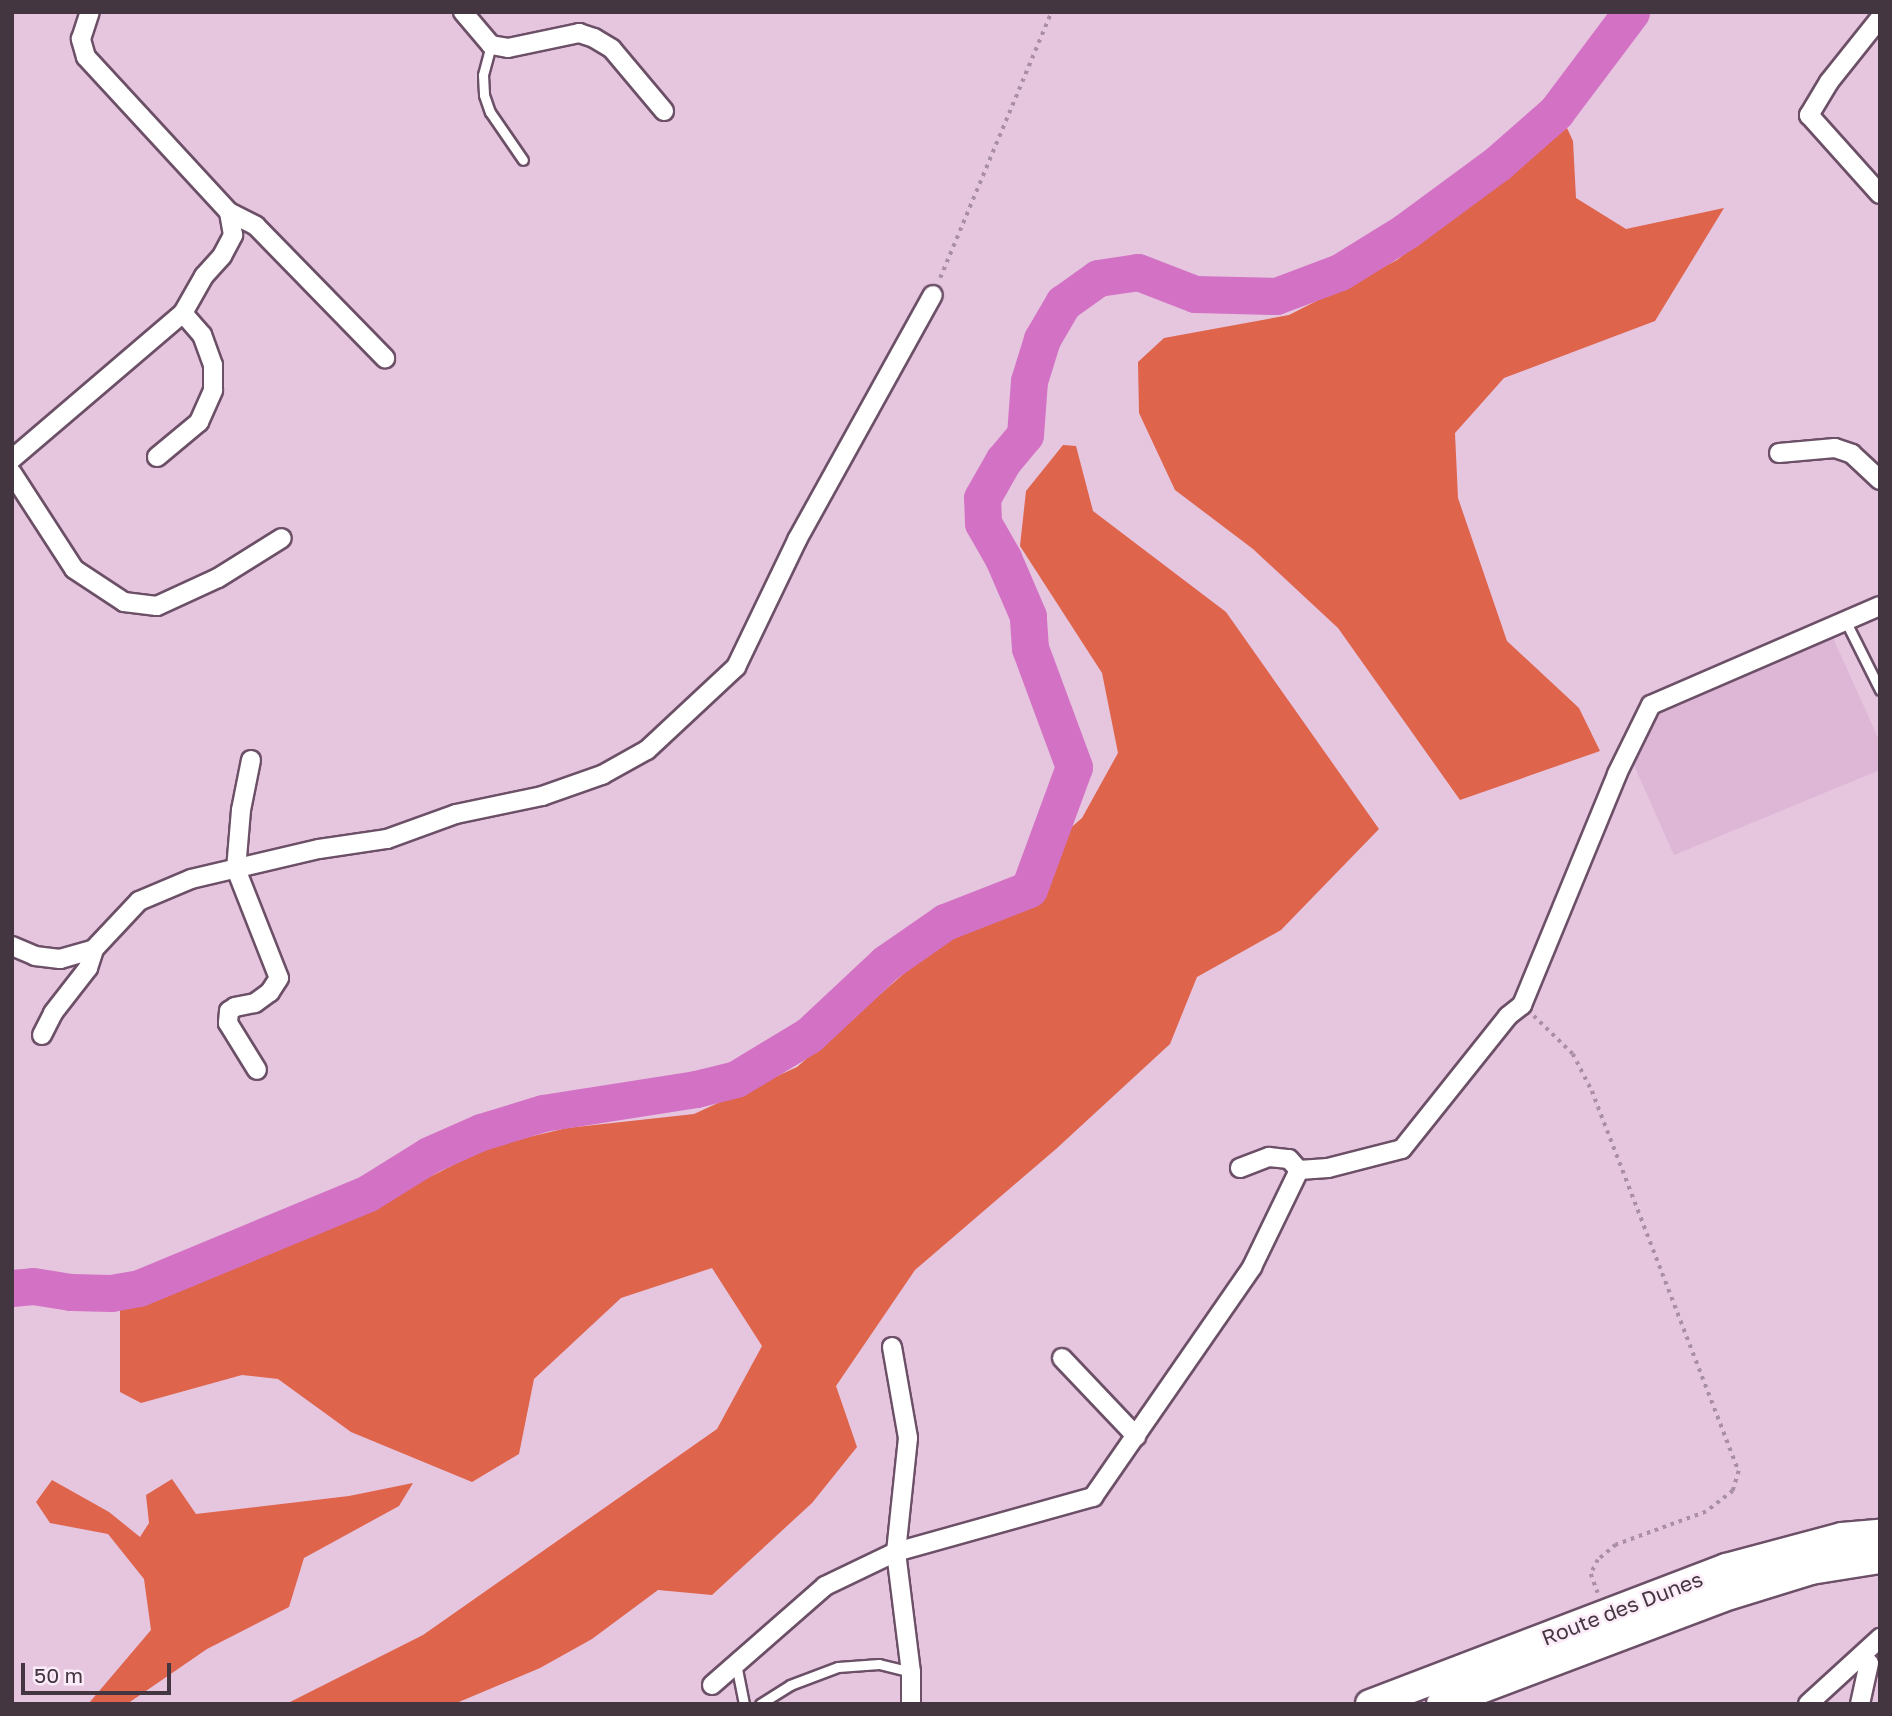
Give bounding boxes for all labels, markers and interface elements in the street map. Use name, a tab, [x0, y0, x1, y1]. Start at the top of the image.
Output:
street label: Route des Dunes	[1538, 1566, 1706, 1650]
scale bar	[24, 1650, 175, 1694]
text: 50 m	[34, 1662, 83, 1688]

